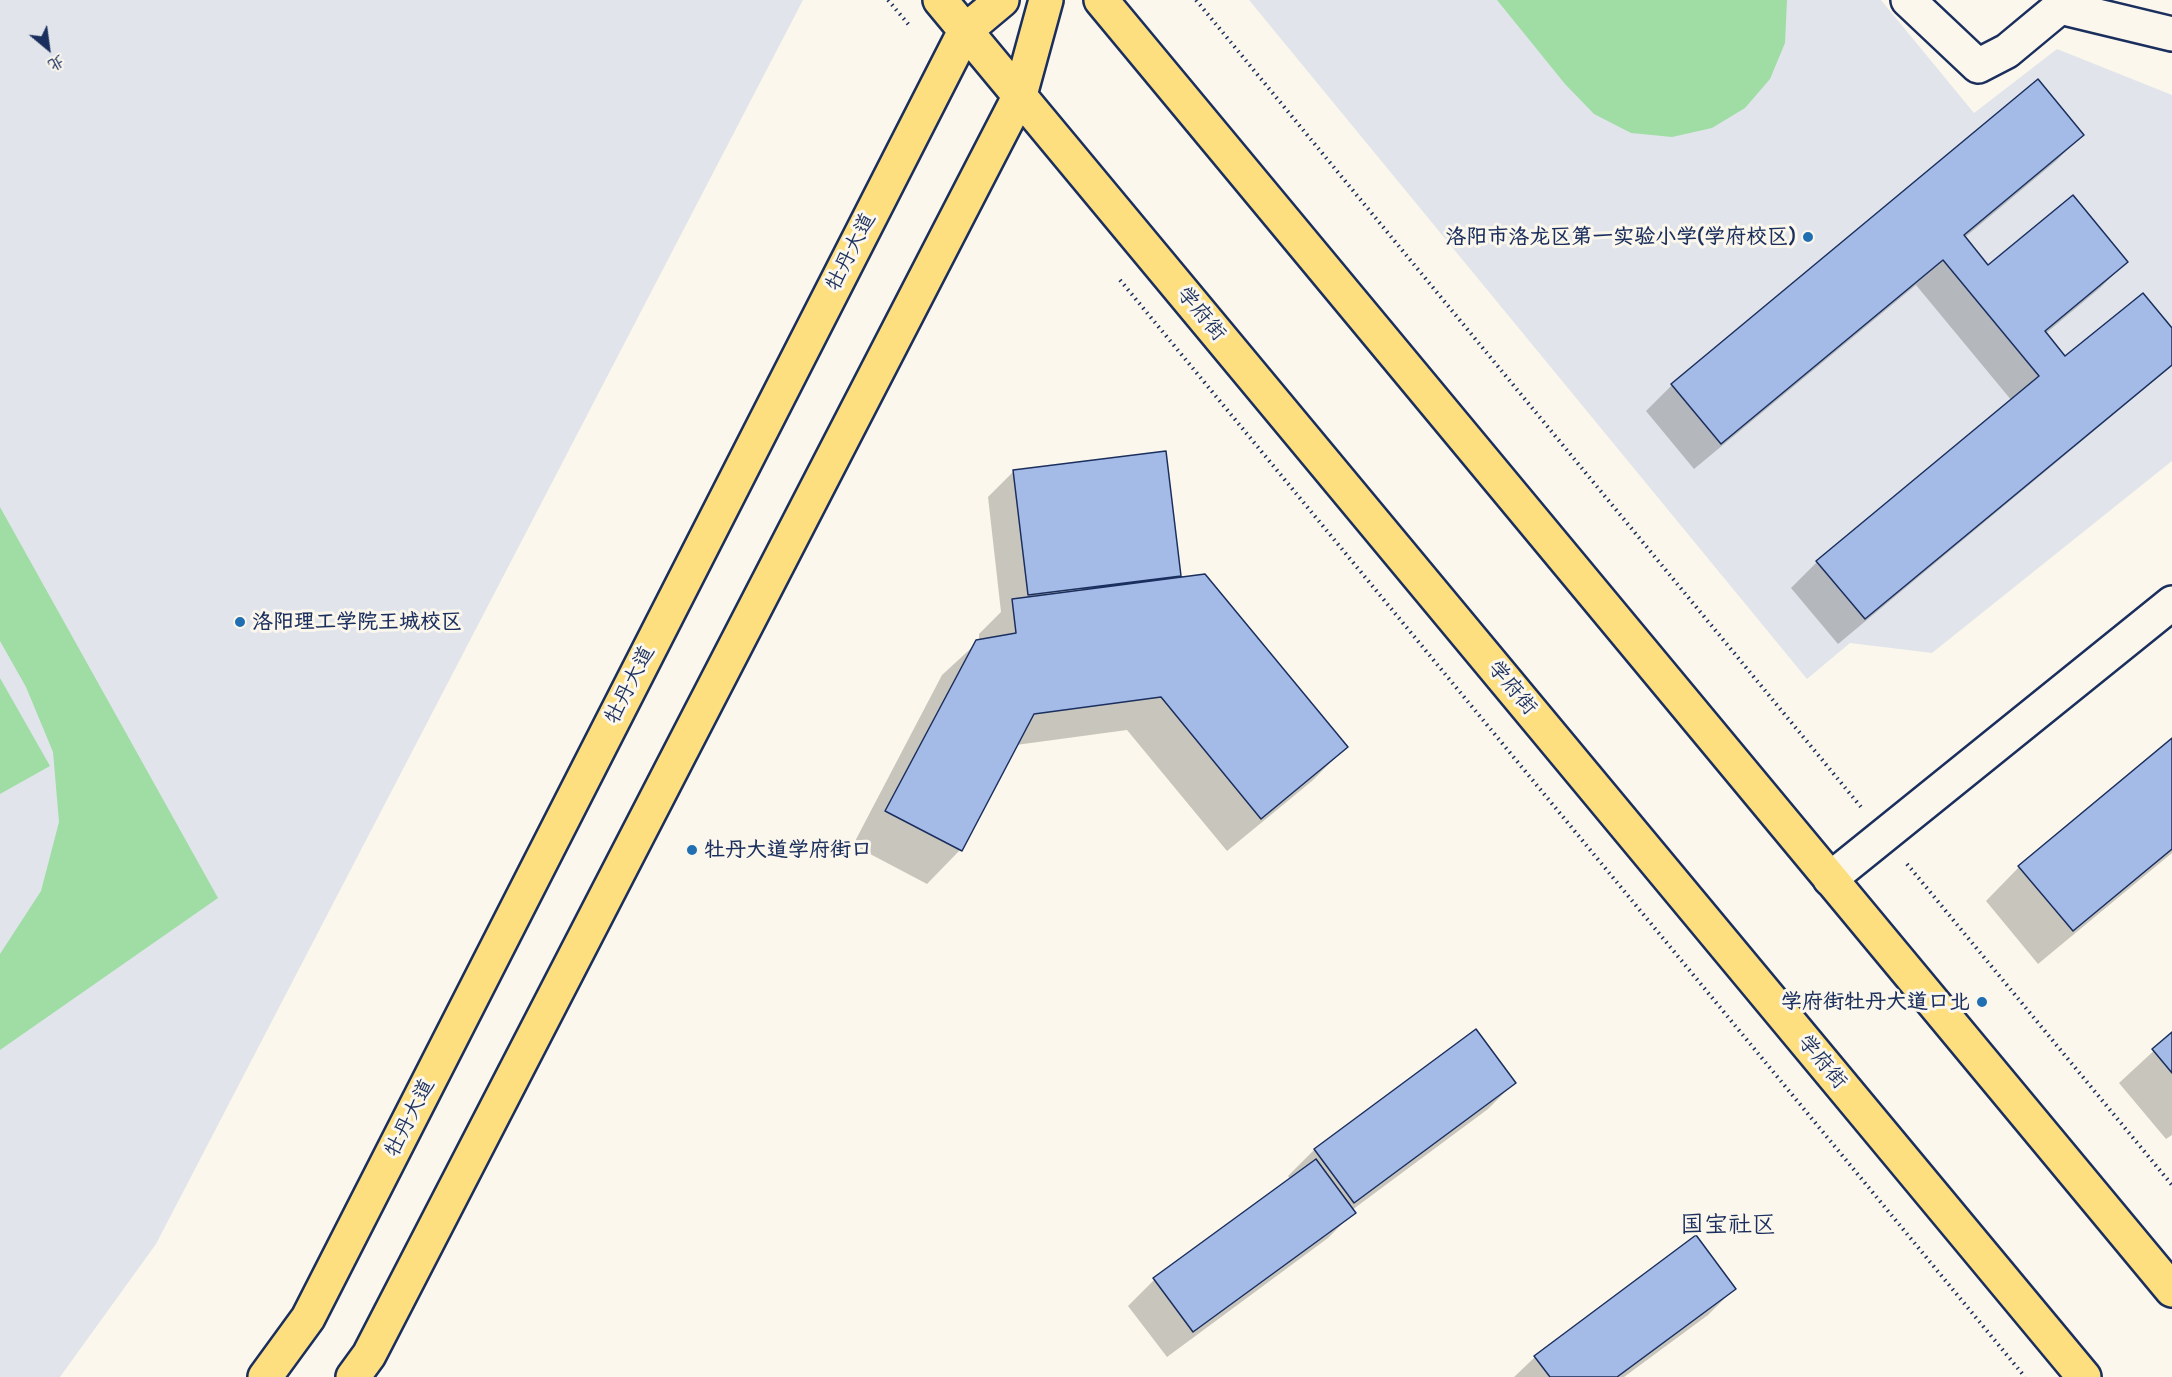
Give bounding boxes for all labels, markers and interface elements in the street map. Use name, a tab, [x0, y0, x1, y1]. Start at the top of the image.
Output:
north arrow	[18, 18, 78, 78]
text: 北	[44, 50, 69, 77]
street label: 牡丹大道	[821, 209, 881, 295]
place label: 洛阳市洛龙区第一实验小学(学府校区)	[1445, 224, 1796, 250]
marker: 洛阳市洛龙区第一实验小学(学府校区)	[1801, 230, 1815, 244]
street label: 学府街	[1171, 282, 1231, 346]
place label: 洛阳理工学院王城校区	[252, 609, 462, 635]
marker: 洛阳理工学院王城校区	[233, 615, 247, 629]
street label: 牡丹大道	[600, 642, 660, 728]
street label: 学府街	[1482, 656, 1542, 720]
place label: 牡丹大道学府街口	[704, 837, 872, 863]
marker: 牡丹大道学府街口	[685, 843, 699, 857]
place label: 学府街牡丹大道口北	[1781, 989, 1970, 1015]
marker: 学府街牡丹大道口北	[1975, 995, 1989, 1009]
street label: 学府街	[1792, 1030, 1852, 1094]
street label: 牡丹大道	[380, 1075, 440, 1161]
district label: 国宝社区	[1680, 1212, 1776, 1240]

